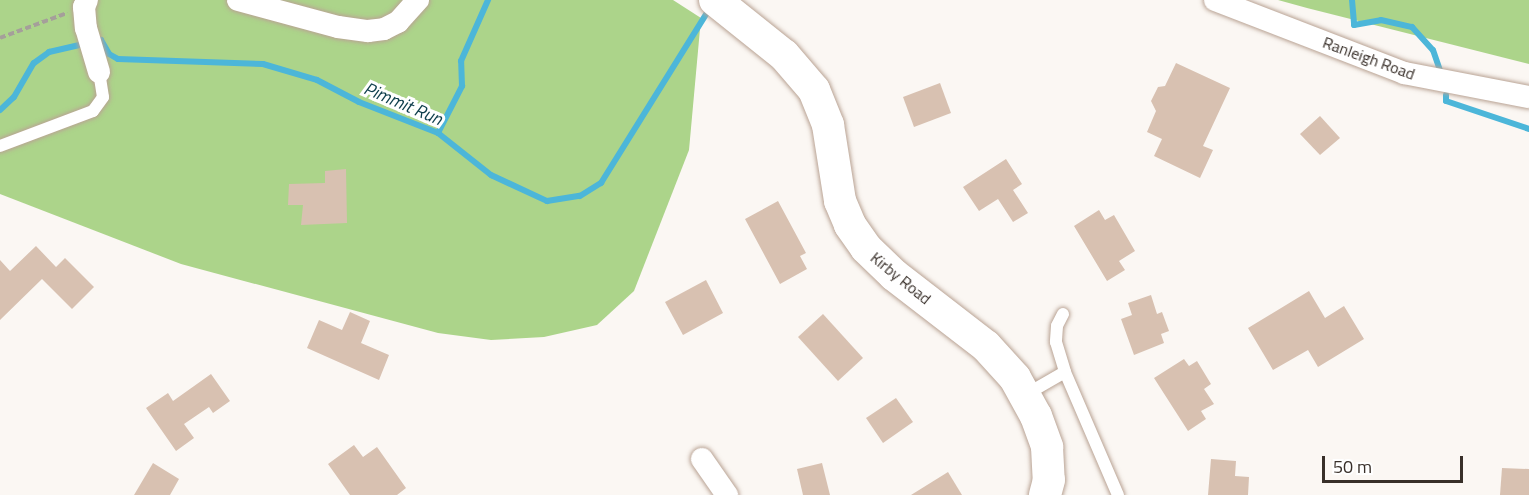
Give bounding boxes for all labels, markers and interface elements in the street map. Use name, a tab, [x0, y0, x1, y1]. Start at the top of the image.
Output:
street label: Ranleigh Road	[1320, 32, 1418, 84]
water label: Pimmit Run	[361, 78, 445, 130]
street label: Kirby Road	[867, 248, 935, 308]
scale bar	[1325, 444, 1466, 482]
text: 50 m	[1333, 453, 1372, 480]

